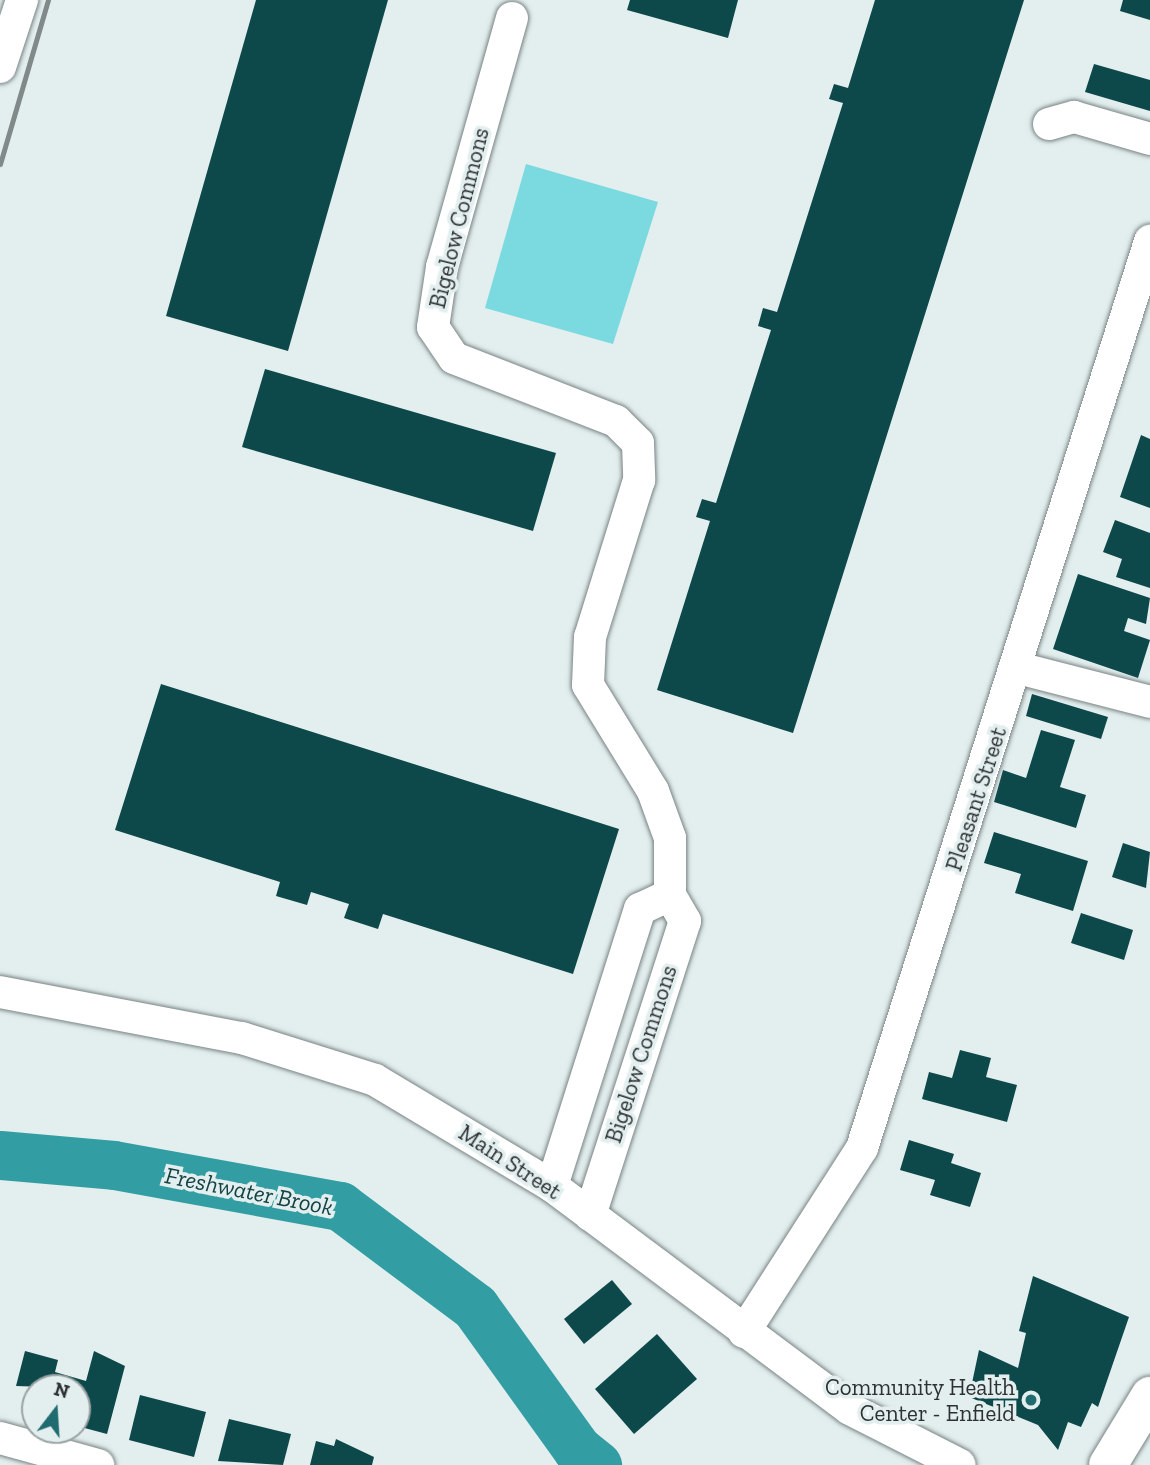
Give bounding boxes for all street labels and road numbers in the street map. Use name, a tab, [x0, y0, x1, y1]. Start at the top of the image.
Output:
street label: Bigelow Commons	[423, 125, 495, 311]
street label: Pleasant Street	[940, 723, 1012, 875]
street label: Bigelow Commons	[599, 961, 683, 1147]
street label: Main Street	[454, 1119, 566, 1205]

